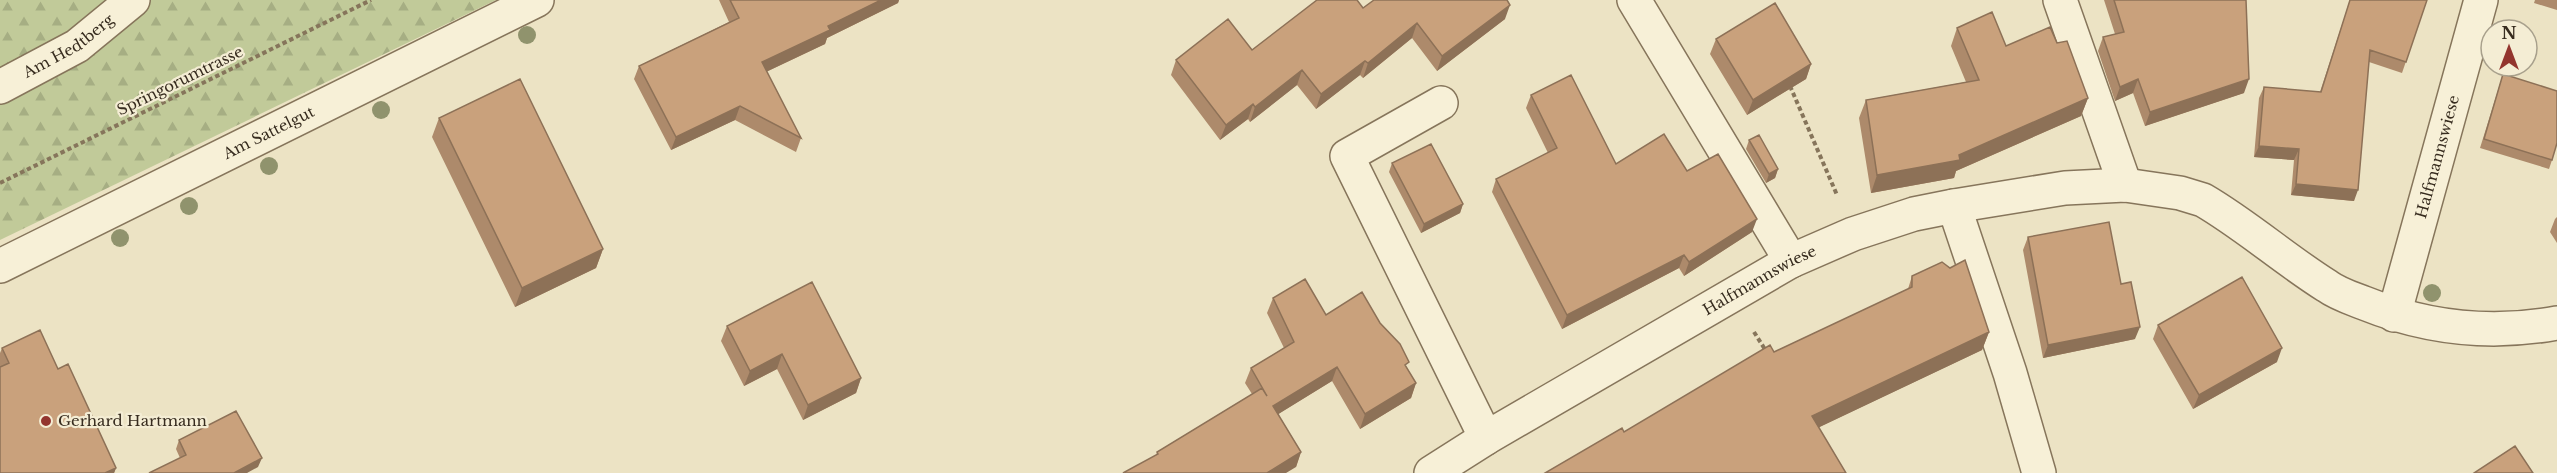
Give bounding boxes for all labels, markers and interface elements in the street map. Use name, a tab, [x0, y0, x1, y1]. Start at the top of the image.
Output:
street label: Am Hedtberg	[19, 9, 118, 82]
north arrow	[2479, 18, 2539, 78]
text: N	[2501, 23, 2517, 43]
street label: Springorumtrasse	[114, 42, 246, 119]
street label: Halfmannswiese	[2411, 93, 2463, 221]
street label: Am Sattelgut	[219, 102, 318, 163]
street label: Halfmannswiese	[1699, 241, 1819, 319]
place label: Gerhard Hartmann	[58, 411, 207, 430]
marker: Gerhard Hartmann	[39, 414, 53, 428]

